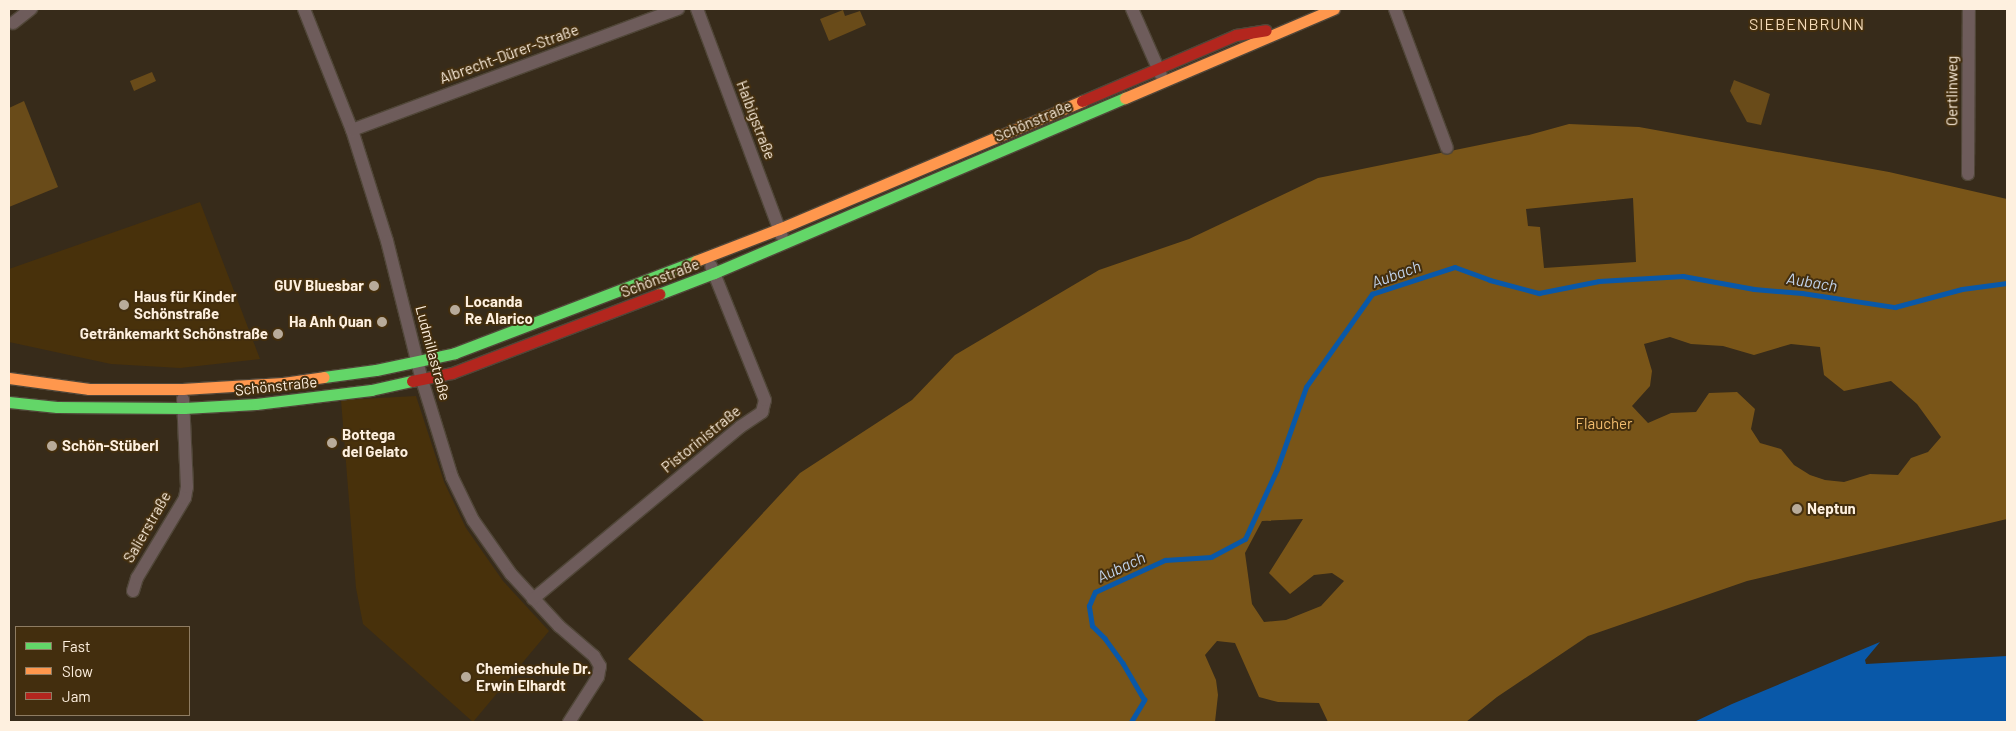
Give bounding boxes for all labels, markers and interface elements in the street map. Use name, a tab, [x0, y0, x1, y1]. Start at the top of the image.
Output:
district label: SIEBENBRUNN	[1748, 14, 1866, 34]
street label: Albrecht-Dürer-Straße	[437, 20, 581, 88]
street label: Oertlinweg	[1943, 56, 1961, 126]
street label: Halbigstraße	[733, 78, 779, 162]
street label: Schönstraße	[991, 97, 1075, 145]
street label: Schönstraße	[618, 255, 702, 301]
water label: Aubach	[1369, 256, 1423, 292]
water label: Aubach	[1785, 269, 1839, 295]
place label: GUV Bluesbar	[274, 277, 364, 295]
marker: GUV Bluesbar	[368, 280, 380, 292]
place label: Haus für Kinder Schönstraße	[134, 287, 237, 322]
place label: Locanda Re Alarico	[465, 292, 533, 327]
marker: Haus für Kinder Schönstraße	[118, 299, 130, 311]
street label: Ludmillastraße	[412, 304, 454, 402]
marker: Locanda Re Alarico	[449, 304, 461, 316]
place label: Ha Anh Quan	[289, 313, 372, 331]
marker: Ha Anh Quan	[376, 316, 388, 328]
place label: Getränkemarkt Schönstraße	[80, 325, 268, 343]
marker: Getränkemarkt Schönstraße	[272, 328, 284, 340]
street label: Schönstraße	[234, 373, 318, 399]
street label: Pistorinistraße	[658, 402, 744, 476]
park label: Flaucher	[1576, 415, 1632, 433]
place label: Bottega del Gelato	[342, 425, 408, 460]
place label: Schön-Stüberl	[62, 437, 159, 455]
marker: Bottega del Gelato	[326, 437, 338, 449]
marker: Schön-Stüberl	[46, 440, 58, 452]
street label: Salierstraße	[119, 488, 175, 566]
place label: Neptun	[1807, 500, 1856, 518]
marker: Neptun	[1791, 503, 1803, 515]
water label: Aubach	[1094, 548, 1148, 586]
legend	[15, 626, 190, 716]
text: Fast	[62, 637, 90, 655]
place label: Chemieschule Dr. Erwin Elhardt	[476, 659, 591, 694]
text: Slow	[62, 662, 93, 680]
marker: Chemieschule Dr. Erwin Elhardt	[460, 671, 472, 683]
text: Jam	[62, 687, 91, 705]

